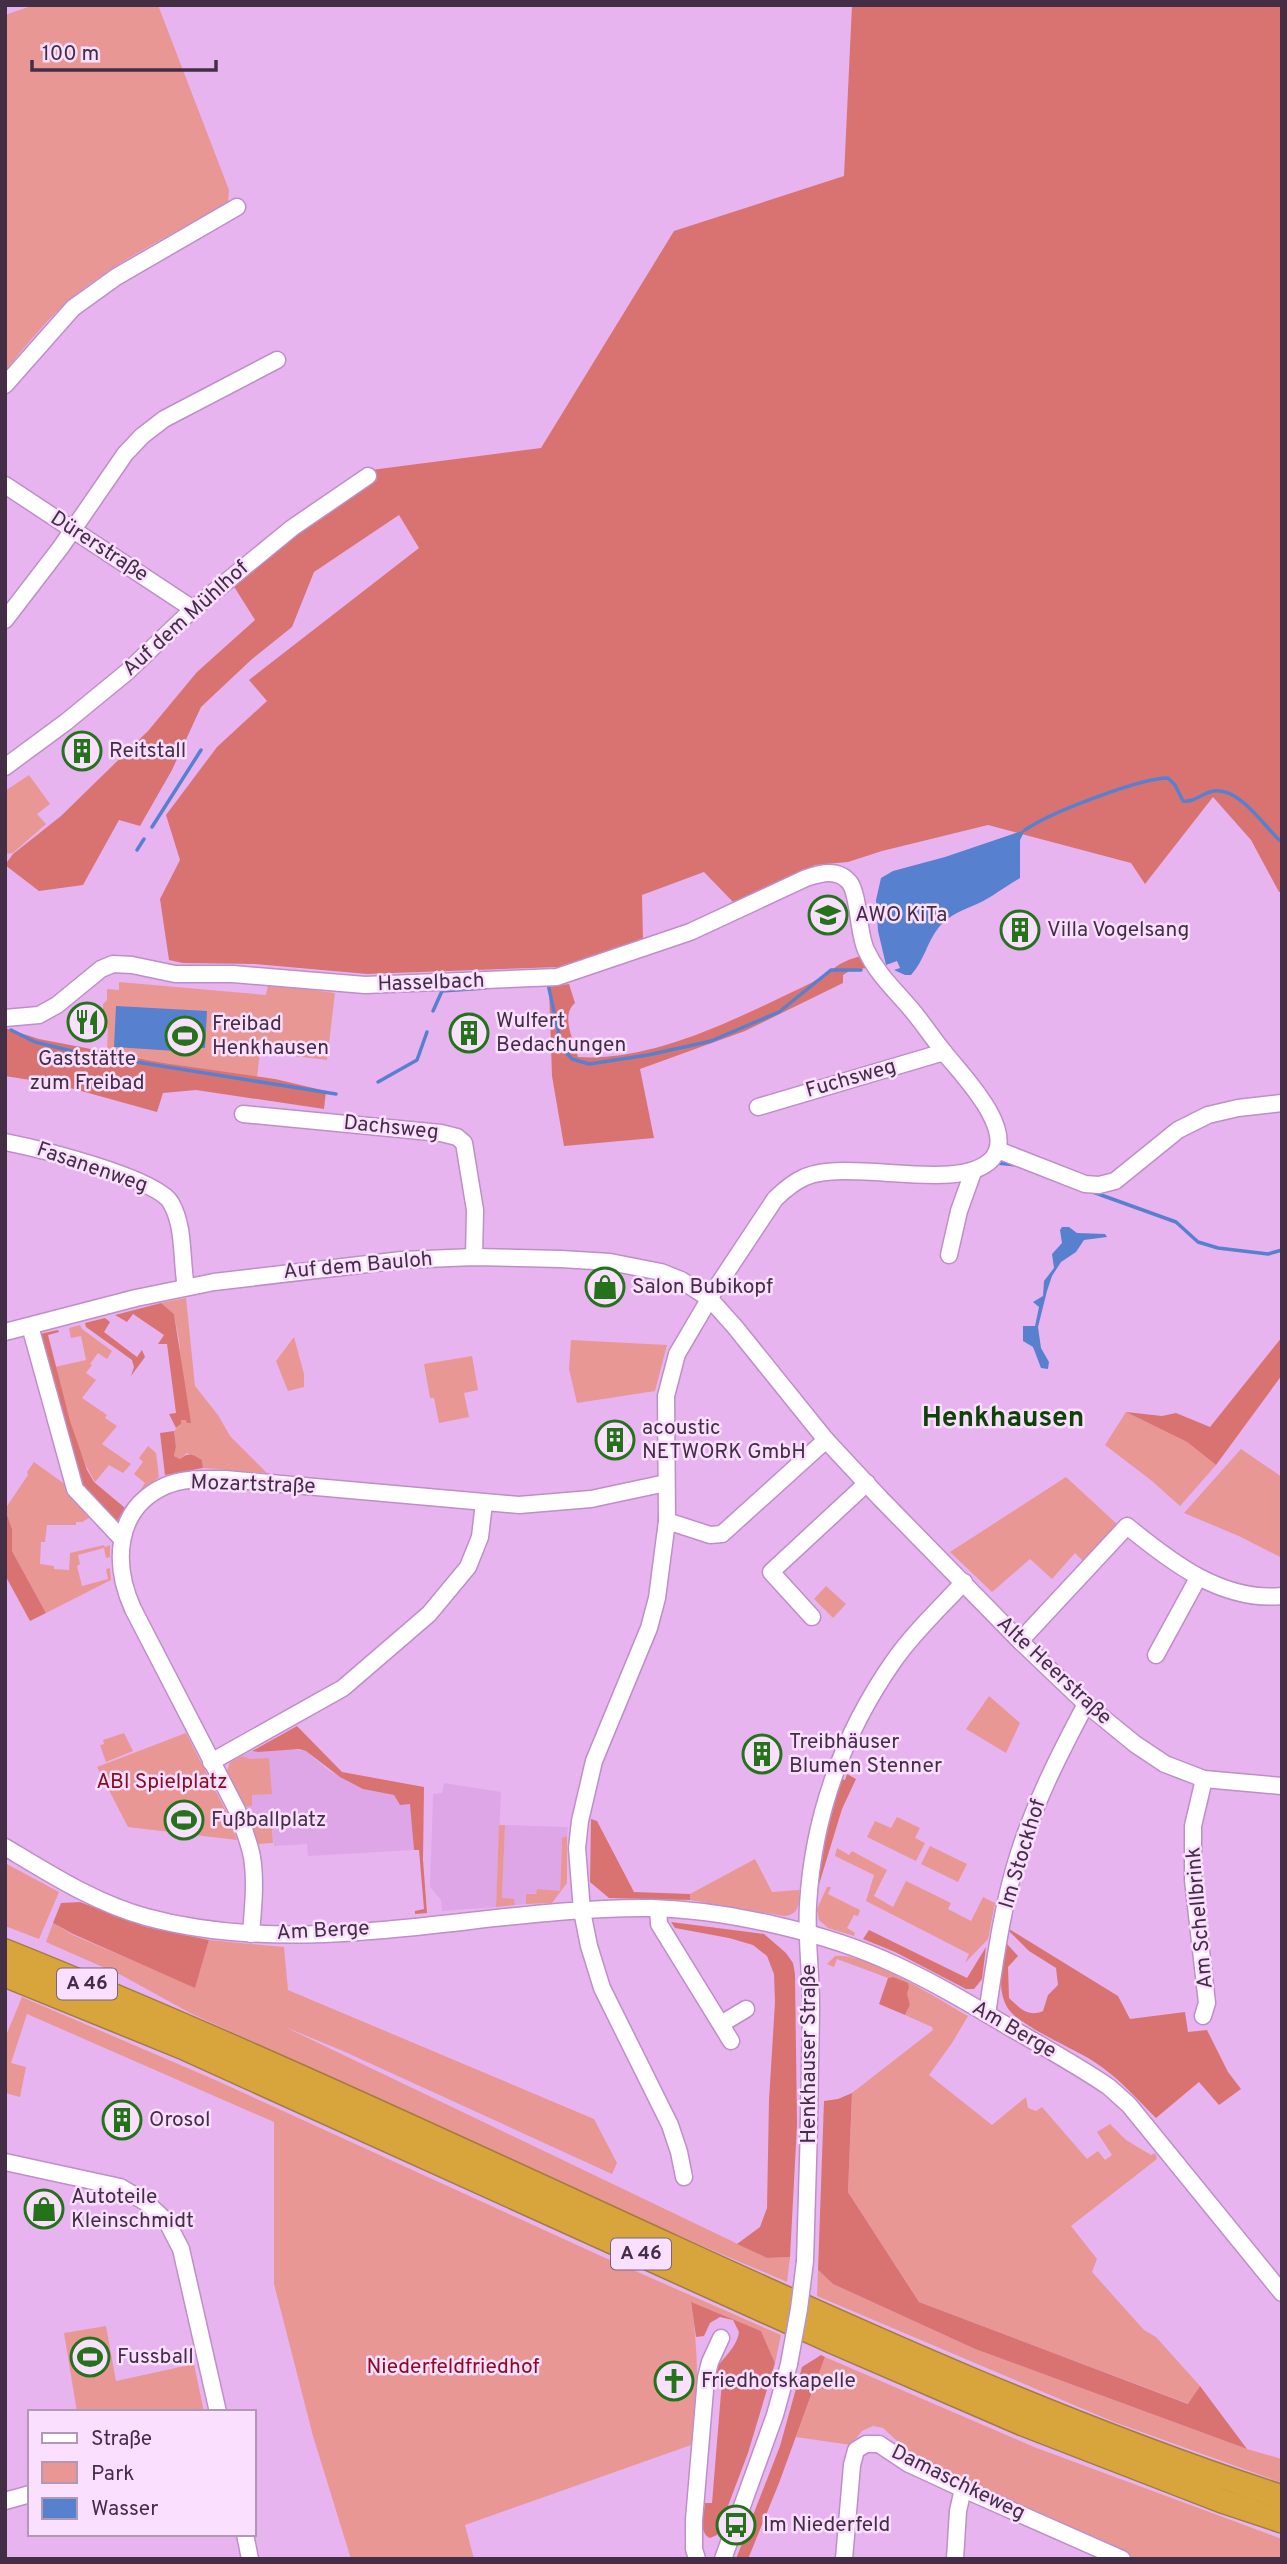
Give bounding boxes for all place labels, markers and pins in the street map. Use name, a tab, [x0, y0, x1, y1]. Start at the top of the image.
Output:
building icon: Reitstall	[61, 730, 103, 772]
place label: Reitstall	[109, 738, 186, 765]
school or university icon: AWO KiTa	[807, 894, 849, 936]
place label: AWO KiTa	[855, 902, 947, 929]
building icon: Villa Vogelsang	[999, 909, 1041, 951]
place label: Villa Vogelsang	[1047, 917, 1189, 944]
restaurant icon: Gaststätte zum Freibad	[66, 1001, 108, 1043]
place label: Wulfert Bedachungen	[496, 1008, 626, 1059]
place label: Freibad Henkhausen	[212, 1011, 329, 1062]
building icon: Wulfert Bedachungen	[448, 1012, 490, 1054]
sports icon: Freibad Henkhausen	[164, 1015, 206, 1057]
place label: Gaststätte zum Freibad	[29, 1046, 145, 1097]
shop icon: Salon Bubikopf	[584, 1266, 626, 1308]
place label: Salon Bubikopf	[632, 1274, 773, 1301]
place label: acoustic NETWORK GmbH	[642, 1415, 806, 1466]
building icon: acoustic NETWORK GmbH	[594, 1419, 636, 1461]
place label: Treibhäuser Blumen Stenner	[789, 1729, 942, 1780]
building icon: Treibhäuser Blumen Stenner	[741, 1733, 783, 1775]
sports icon: Fußballplatz	[163, 1799, 205, 1841]
place label: Fußballplatz	[211, 1807, 326, 1834]
building icon: Orosol	[101, 2099, 143, 2141]
place label: Orosol	[149, 2107, 210, 2134]
place label: Autoteile Kleinschmidt	[71, 2184, 194, 2235]
shop icon: Autoteile Kleinschmidt	[23, 2188, 65, 2230]
sports icon: Fussball	[69, 2336, 111, 2378]
place label: Fussball	[117, 2344, 194, 2371]
church icon: Friedhofskapelle	[653, 2360, 695, 2402]
place label: Friedhofskapelle	[701, 2368, 856, 2395]
bus stop icon: Im Niederfeld	[715, 2504, 757, 2546]
place label: Im Niederfeld	[763, 2512, 890, 2539]

